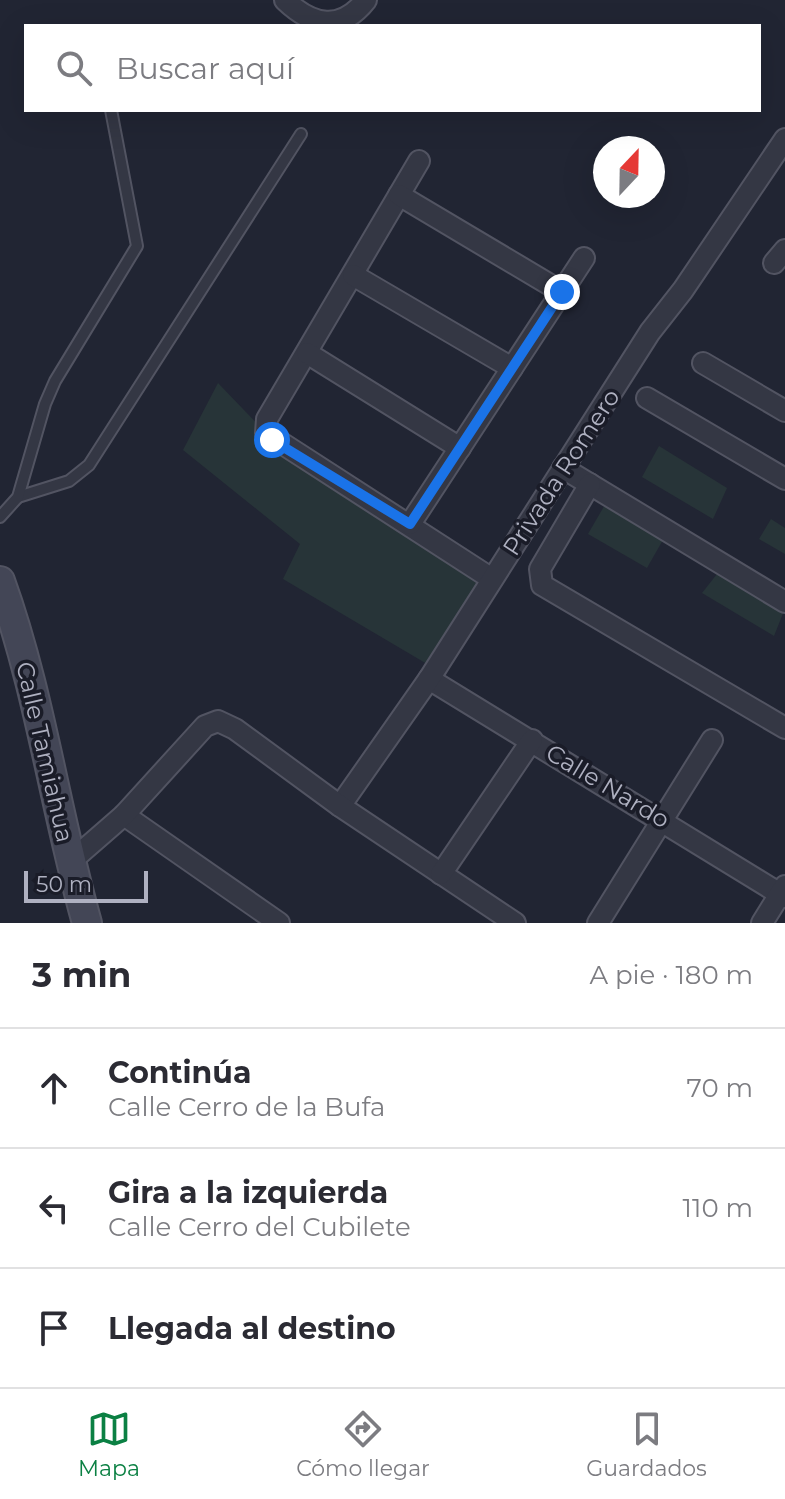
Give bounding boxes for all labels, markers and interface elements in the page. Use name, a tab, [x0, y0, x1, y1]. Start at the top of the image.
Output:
search box	[24, 24, 761, 112]
icon: search	[52, 46, 96, 90]
text: Buscar aquí	[116, 50, 294, 87]
north arrow	[593, 136, 665, 208]
route end	[544, 274, 580, 310]
street label: Privada Romero	[496, 383, 626, 561]
route start	[254, 422, 290, 458]
street label: Calle Tamiahua	[10, 659, 80, 845]
street label: Calle Nardo	[541, 738, 675, 834]
scale bar	[24, 867, 148, 903]
text: 50 m	[36, 871, 92, 898]
text: 3 min	[32, 954, 131, 996]
text: A pie · 180 m	[589, 959, 753, 991]
text: Continúa	[108, 1054, 251, 1091]
icon: ahead	[32, 1066, 76, 1110]
text: 70 m	[687, 1072, 753, 1104]
text: Calle Cerro de la Bufa	[108, 1091, 385, 1123]
text: Gira a la izquierda	[108, 1174, 388, 1211]
icon: left	[32, 1186, 76, 1230]
text: 110 m	[683, 1192, 753, 1224]
text: Calle Cerro del Cubilete	[108, 1211, 411, 1243]
icon: arrive	[32, 1306, 76, 1350]
text: Llegada al destino	[108, 1310, 396, 1347]
tab: Mapa	[78, 1407, 140, 1482]
tab: Cómo llegar	[296, 1407, 430, 1482]
tab: Guardados	[586, 1407, 707, 1482]

